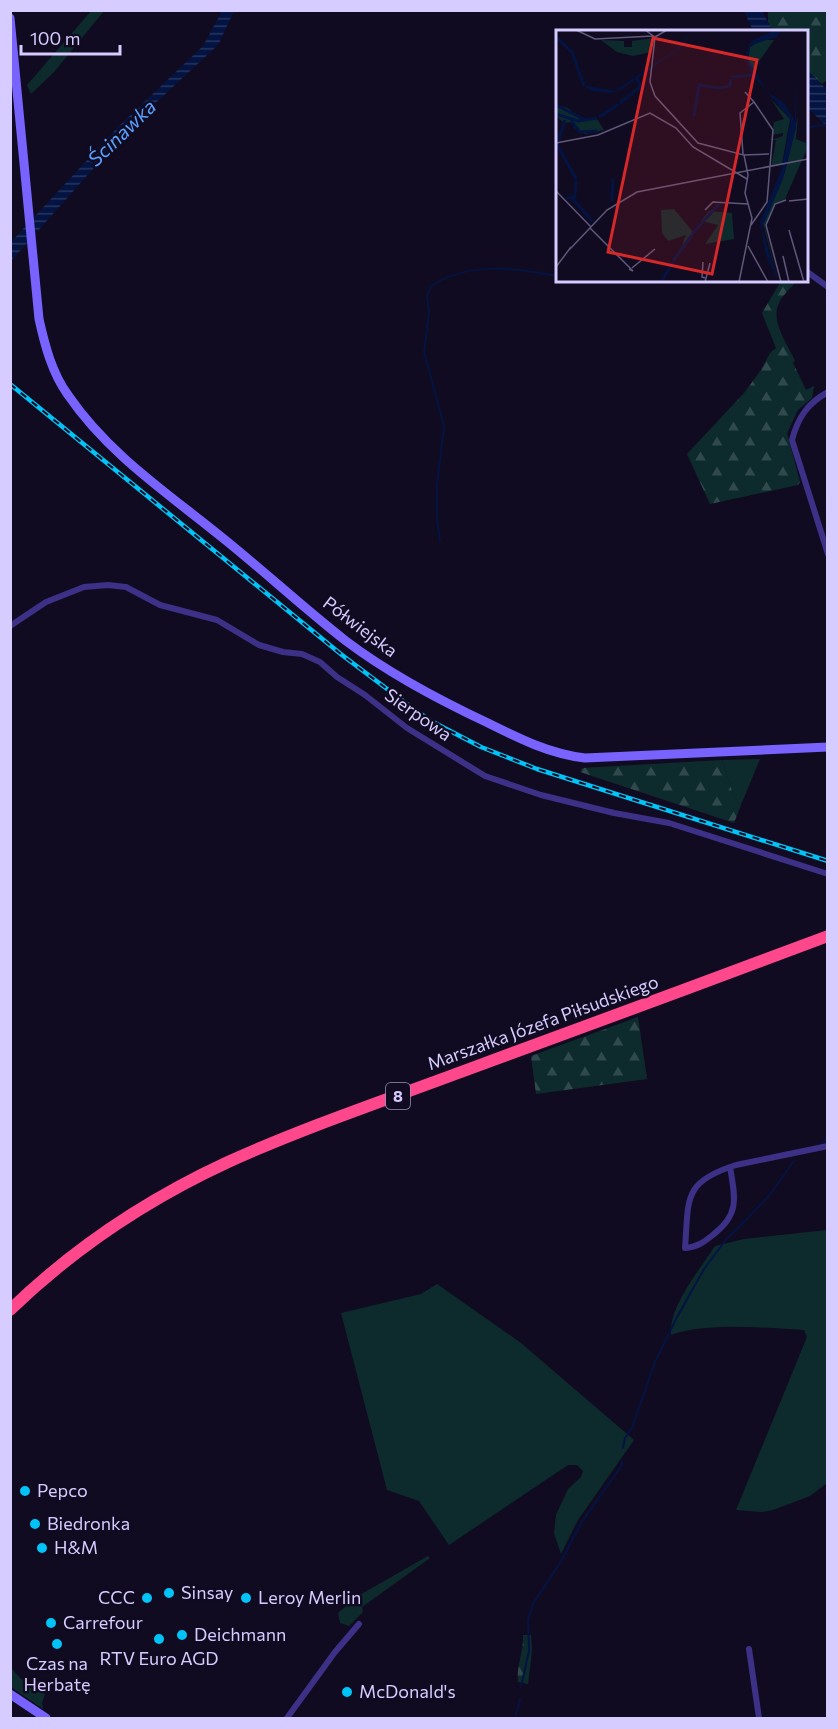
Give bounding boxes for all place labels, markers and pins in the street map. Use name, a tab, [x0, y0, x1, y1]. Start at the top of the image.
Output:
place label: Pepco	[37, 1479, 88, 1501]
marker: Pepco	[18, 1484, 32, 1498]
place label: Biedronka	[47, 1512, 130, 1534]
marker: Biedronka	[28, 1517, 42, 1531]
place label: H&M	[54, 1536, 98, 1558]
marker: H&M	[35, 1541, 49, 1555]
place label: Sinsay	[181, 1581, 233, 1603]
place label: CCC	[98, 1586, 135, 1608]
marker: Sinsay	[162, 1586, 176, 1600]
place label: Leroy Merlin	[258, 1586, 361, 1608]
marker: CCC	[140, 1591, 154, 1605]
marker: Leroy Merlin	[239, 1591, 253, 1605]
place label: Carrefour	[63, 1611, 143, 1633]
marker: Carrefour	[44, 1616, 58, 1630]
place label: Deichmann	[194, 1623, 286, 1645]
marker: Deichmann	[175, 1628, 189, 1642]
marker: RTV Euro AGD	[152, 1632, 166, 1646]
marker: Czas na Herbatę	[50, 1637, 64, 1651]
place label: RTV Euro AGD	[99, 1647, 219, 1669]
place label: Czas na Herbatę	[24, 1652, 90, 1695]
place label: McDonald's	[359, 1680, 456, 1702]
marker: McDonald's	[340, 1685, 354, 1699]

